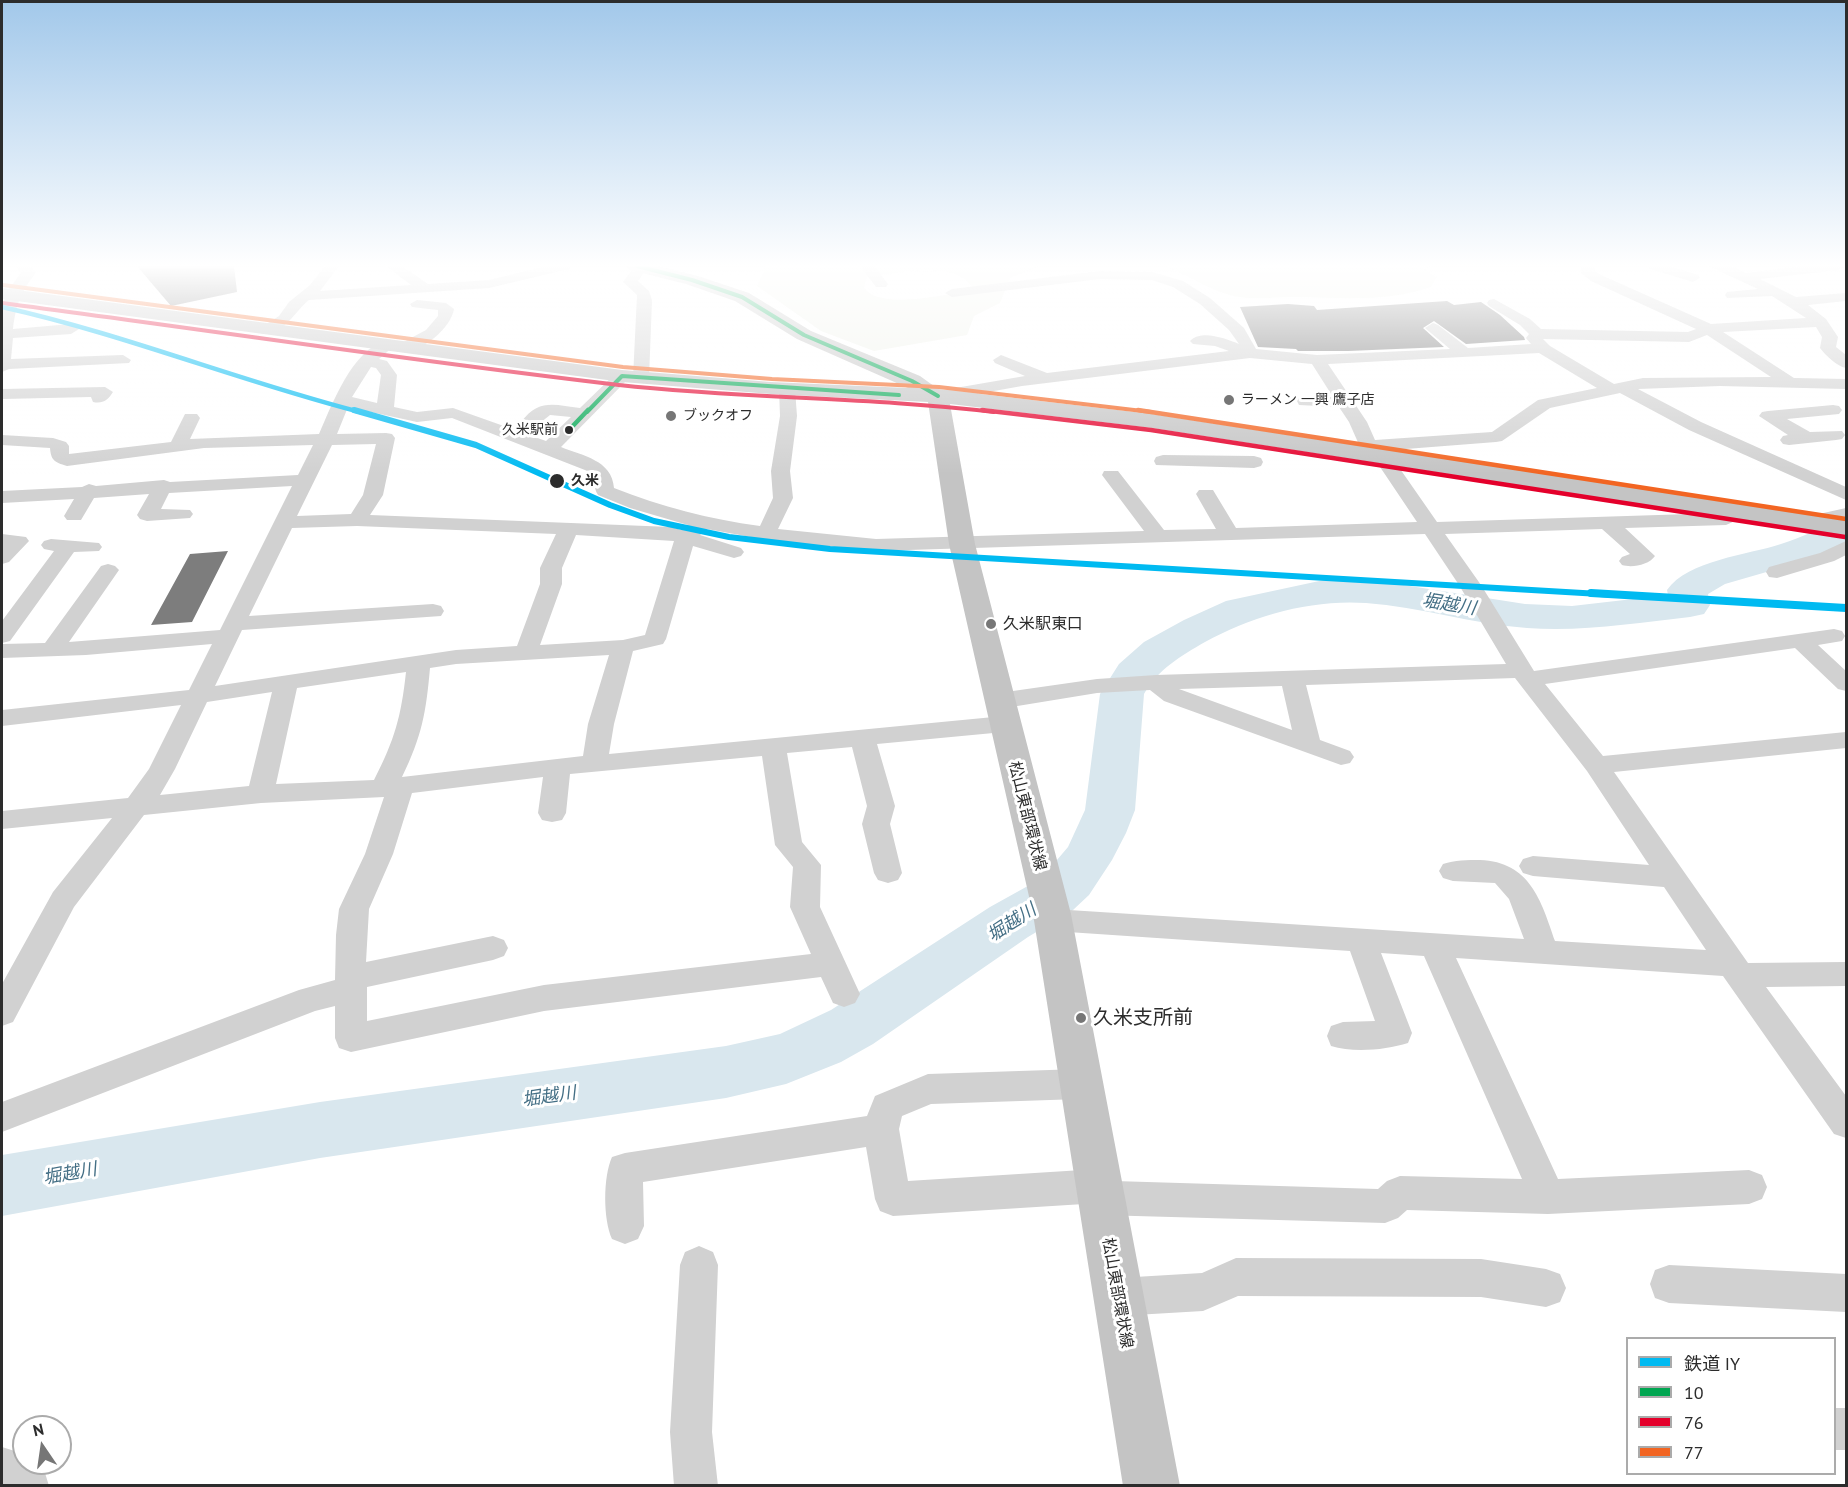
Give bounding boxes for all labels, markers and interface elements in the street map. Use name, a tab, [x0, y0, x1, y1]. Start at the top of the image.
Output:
place label: ラーメン 一興 鷹子店	[1241, 392, 1374, 408]
marker: ラーメン 一興 鷹子店	[1222, 393, 1236, 407]
place label: ブックオフ	[683, 408, 753, 424]
marker: ブックオフ	[664, 409, 678, 423]
place label: 久米駅前	[502, 422, 558, 438]
marker: 久米駅前	[563, 424, 575, 436]
marker: 久米	[548, 472, 566, 490]
place label: 久米	[571, 473, 599, 489]
water label: 堀越川	[1421, 590, 1477, 620]
place label: 久米駅東口	[1003, 614, 1083, 634]
marker: 久米駅東口	[984, 617, 998, 631]
street label: 松山東部環状線	[1004, 759, 1050, 873]
water label: 堀越川	[983, 899, 1041, 947]
place label: 久米支所前	[1093, 1006, 1193, 1030]
marker: 久米支所前	[1074, 1011, 1088, 1025]
water label: 堀越川	[521, 1083, 577, 1111]
water label: 堀越川	[42, 1159, 98, 1189]
street label: 松山東部環状線	[1098, 1236, 1136, 1350]
legend	[1626, 1337, 1836, 1475]
text: 鉄道 IY	[1684, 1352, 1740, 1375]
text: 10	[1684, 1381, 1704, 1404]
text: 76	[1684, 1411, 1704, 1434]
north arrow	[12, 1415, 72, 1475]
text: N	[31, 1418, 46, 1440]
text: 77	[1684, 1441, 1704, 1464]

